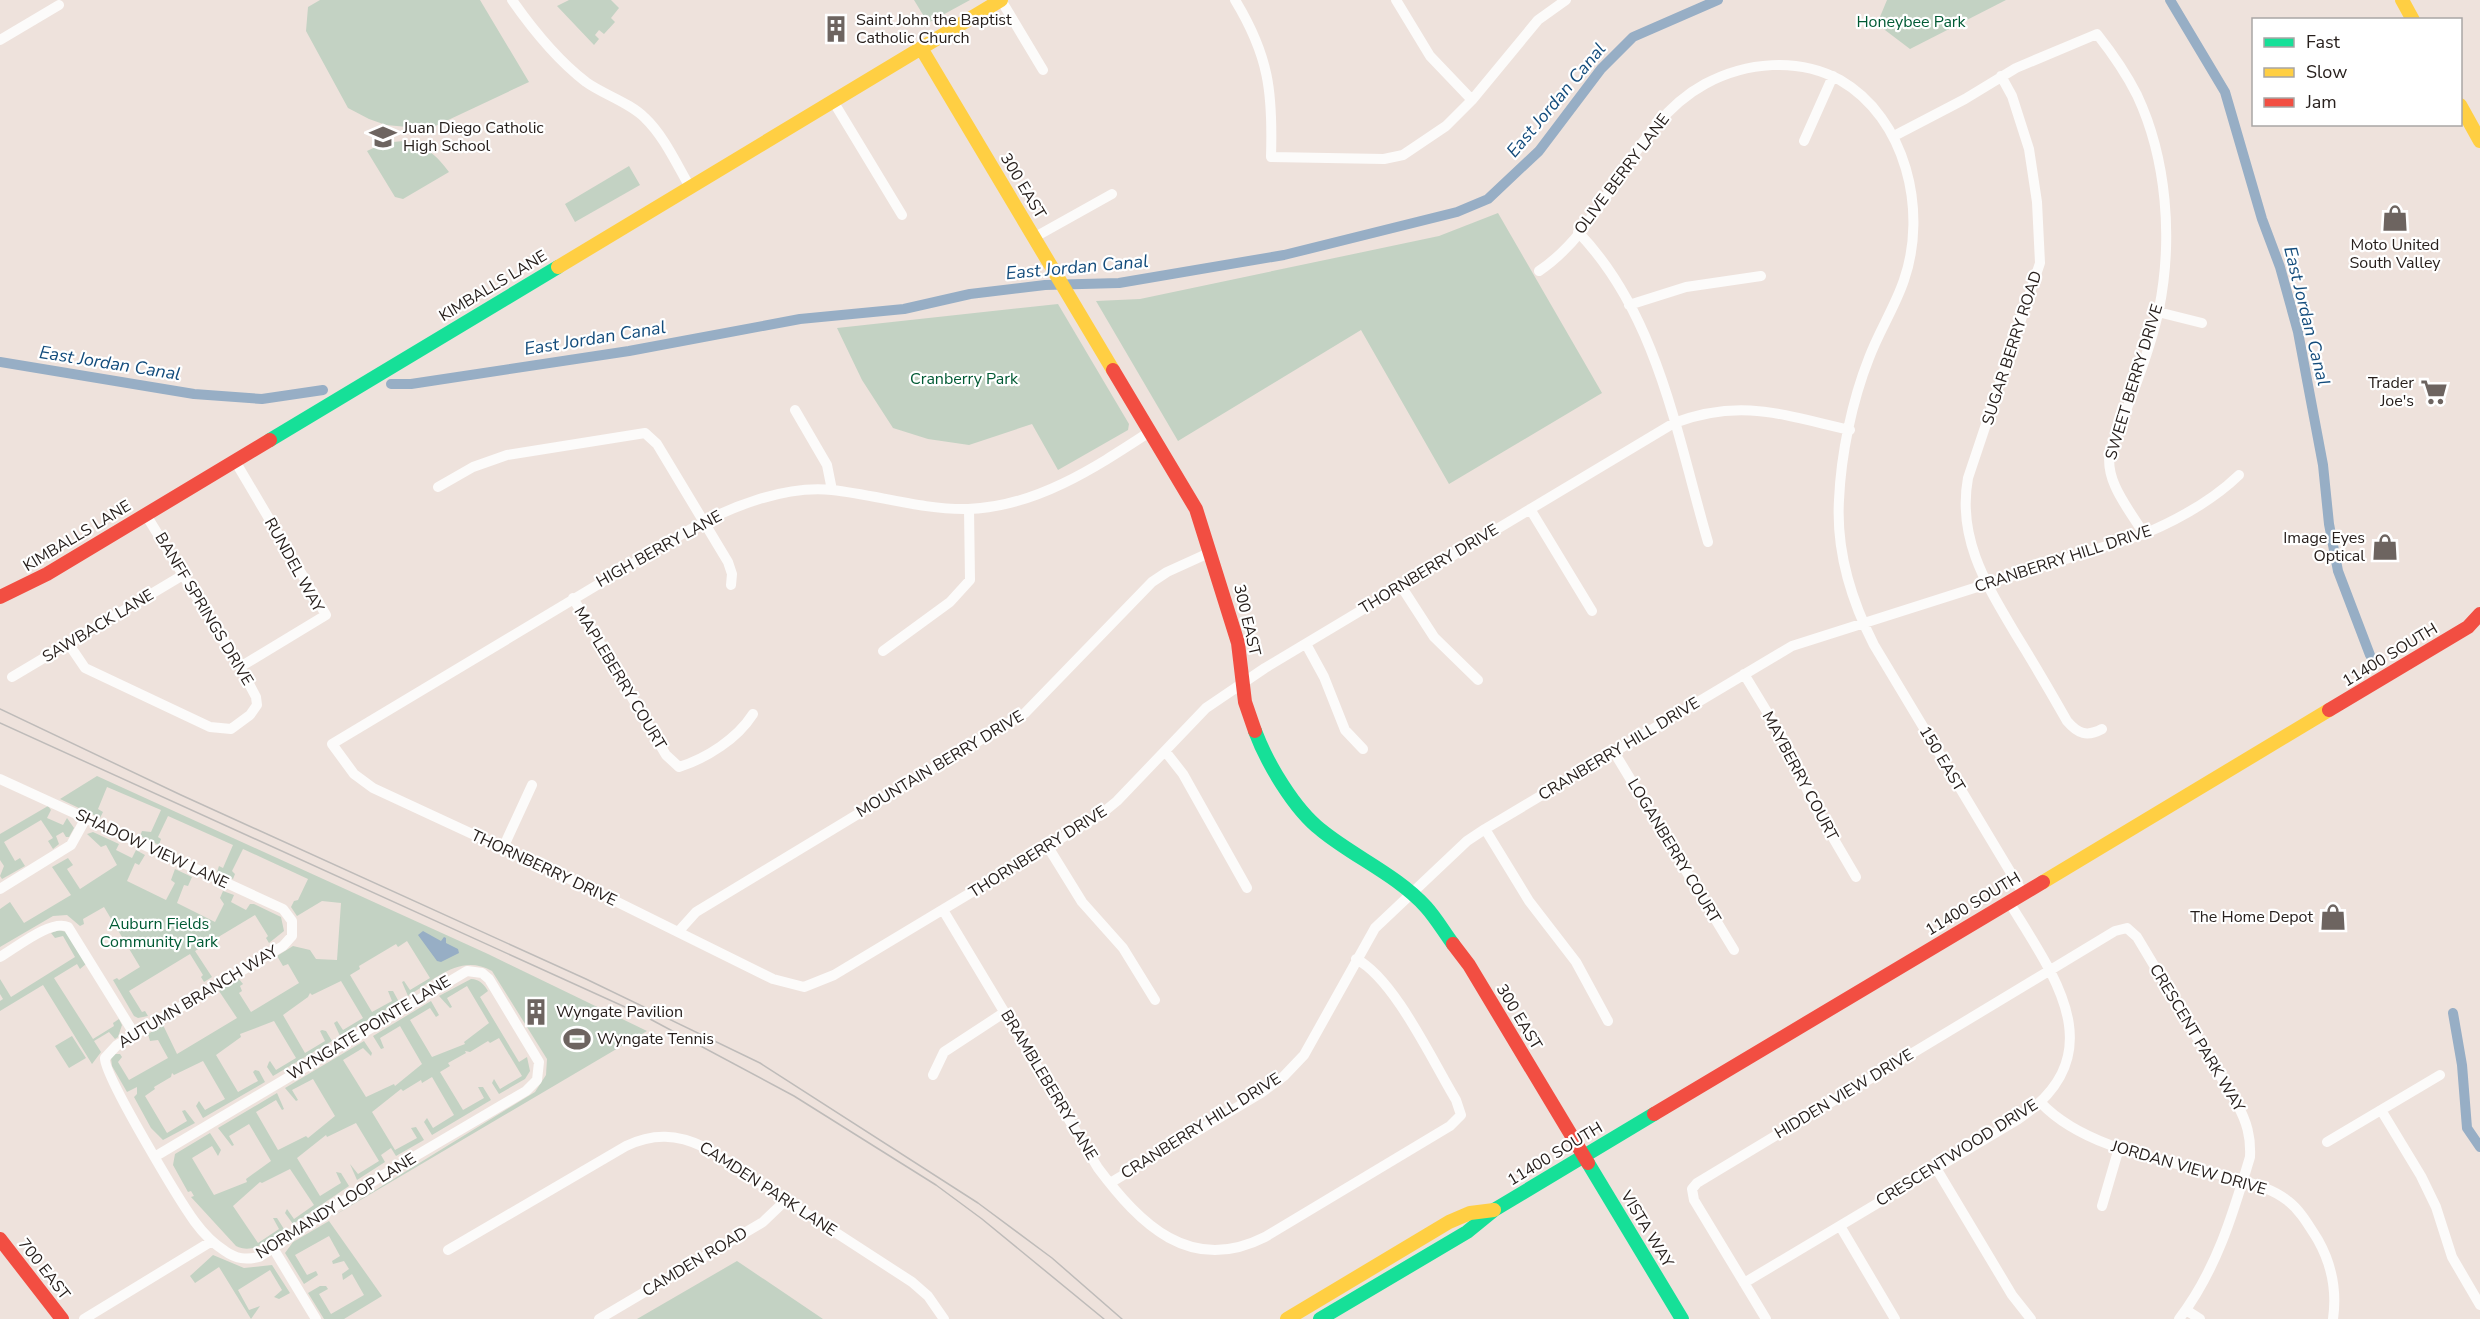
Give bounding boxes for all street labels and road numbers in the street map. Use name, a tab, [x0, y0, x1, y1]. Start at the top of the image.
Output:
street label: OLIVE BERRY LANE	[1569, 109, 1675, 239]
street label: 300 EAST	[995, 149, 1051, 223]
street label: KIMBALLS LANE	[435, 245, 551, 327]
street label: SUGAR BERRY ROAD	[1977, 268, 2047, 428]
street label: SWEET BERRY DRIVE	[2100, 302, 2168, 462]
street label: KIMBALLS LANE	[19, 495, 135, 577]
street label: HIGH BERRY LANE	[592, 505, 726, 593]
street label: RUNDEL WAY	[259, 514, 329, 617]
street label: THORNBERRY DRIVE	[1355, 519, 1503, 619]
street label: CRANBERRY HILL DRIVE	[1972, 520, 2154, 598]
street label: BANFF SPRINGS DRIVE	[149, 528, 259, 690]
street label: 300 EAST	[1228, 582, 1266, 658]
street label: SAWBACK LANE	[38, 584, 158, 668]
street label: MAPLEBERRY COURT	[569, 602, 672, 754]
street label: 11400 SOUTH	[2338, 618, 2442, 692]
street label: CRANBERRY HILL DRIVE	[1534, 692, 1704, 806]
street label: MOUNTAIN BERRY DRIVE	[852, 705, 1028, 823]
street label: MAYBERRY COURT	[1757, 707, 1844, 845]
street label: 150 EAST	[1914, 722, 1970, 796]
street label: LOGANBERRY COURT	[1622, 775, 1726, 928]
street label: THORNBERRY DRIVE	[965, 801, 1111, 903]
street label: SHADOW VIEW LANE	[72, 804, 232, 894]
street label: THORNBERRY DRIVE	[467, 824, 621, 912]
street label: 11400 SOUTH	[1921, 867, 2025, 941]
street label: AUTUMN BRANCH WAY	[114, 940, 282, 1054]
street label: CRESCENT PARK WAY	[2144, 960, 2250, 1116]
street label: WYNGATE POINTE LANE	[283, 970, 455, 1086]
street label: 300 EAST	[1491, 980, 1547, 1054]
street label: BRAMBLEBERRY LANE	[995, 1006, 1103, 1164]
street label: HIDDEN VIEW DRIVE	[1770, 1044, 1918, 1144]
street label: CRANBERRY HILL DRIVE	[1117, 1068, 1285, 1184]
street label: CRESCENTWOOD DRIVE	[1872, 1094, 2042, 1212]
street label: 11400 SOUTH	[1503, 1117, 1607, 1191]
street label: JORDAN VIEW DRIVE	[2108, 1135, 2269, 1201]
street label: CAMDEN PARK LANE	[695, 1136, 841, 1242]
street label: NORMANDY LOOP LANE	[252, 1148, 420, 1264]
street label: VISTA WAY	[1615, 1186, 1679, 1272]
street label: CAMDEN ROAD	[638, 1222, 752, 1302]
street label: 700 EAST	[13, 1234, 75, 1305]

